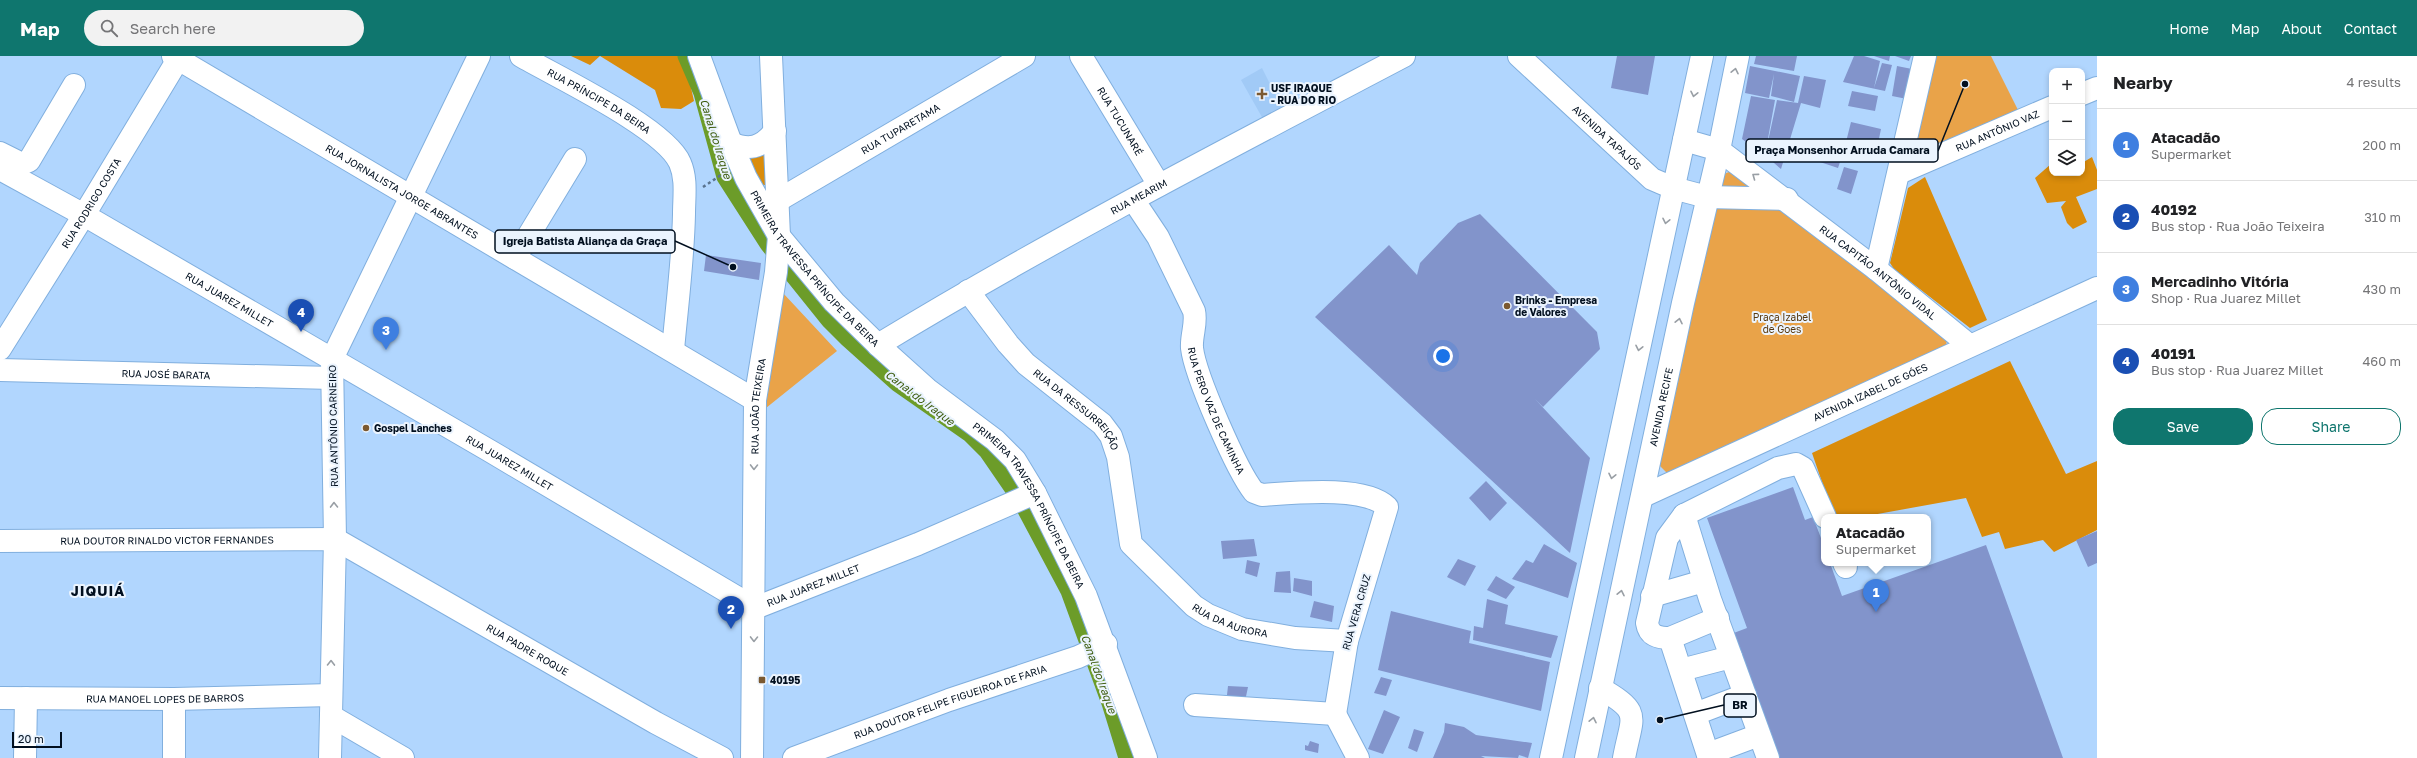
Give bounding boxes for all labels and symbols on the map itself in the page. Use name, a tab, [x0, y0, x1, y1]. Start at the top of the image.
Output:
street label: RUA PRÍNCIPE DA BEIRA	[545, 66, 653, 136]
one-way arrow	[1731, 68, 1739, 74]
place label: USF IRAQUE - RUA DO RIO	[1271, 82, 1336, 106]
street label: RUA TUCUNARÉ	[1095, 85, 1146, 157]
marker: USF IRAQUE - RUA DO RIO	[1256, 88, 1268, 100]
one-way arrow	[1690, 91, 1698, 97]
water label: Canal do Iraque	[697, 97, 735, 182]
street label: RUA TUPARETAMA	[859, 101, 942, 156]
street label: AVENIDA TAPAJÓS	[1570, 103, 1644, 172]
street label: RUA ANTÔNIO VAZ	[1954, 107, 2041, 154]
callout: Praça Monsenhor Arruda Camara	[1746, 139, 1938, 162]
street label: RUA JORNALISTA JORGE ABRANTES	[323, 142, 481, 241]
text: Praça Monsenhor Arruda Camara	[1754, 143, 1930, 156]
street label: RUA RODRIGO COSTA	[59, 155, 123, 250]
one-way arrow	[1752, 174, 1759, 181]
street label: RUA MEARIM	[1108, 176, 1169, 217]
street label: PRIMEIRA TRAVESSA PRÍNCIPE DA BEIRA	[748, 188, 882, 349]
one-way arrow	[1663, 218, 1671, 224]
street label: RUA CAPITÃO ANTÔNIO VIDAL	[1817, 223, 1939, 322]
callout: Igreja Batista Aliança da Graça	[495, 230, 675, 253]
text: Igreja Batista Aliança da Graça	[503, 234, 667, 247]
street label: RUA JUAREZ MILLET	[184, 269, 275, 330]
place label: Brinks - Empresa de Valores	[1515, 294, 1597, 318]
pin: 4	[288, 299, 314, 332]
marker: Brinks - Empresa de Valores	[1502, 301, 1512, 311]
park label: Praça Izabel de Goes	[1753, 311, 1811, 335]
pin: 3	[373, 317, 399, 350]
one-way arrow	[1675, 318, 1683, 324]
one-way arrow	[1636, 345, 1644, 352]
street label: RUA PERO VAZ DE CAMINHA	[1186, 346, 1248, 476]
your location	[1433, 346, 1453, 366]
street label: RUA JOÃO TEIXEIRA	[749, 357, 768, 455]
street label: AVENIDA IZABEL DE GÓES	[1811, 360, 1930, 423]
street label: RUA ANTÔNIO CARNEIRO	[326, 365, 340, 487]
street label: RUA DA RESSURREIÇÃO	[1031, 366, 1121, 452]
street label: AVENIDA RECIFE	[1647, 366, 1675, 447]
street label: RUA JOSÉ BARATA	[121, 367, 211, 381]
water label: Canal do Iraque	[883, 368, 959, 429]
street label: PRIMEIRA TRAVESSA PRÍNCIPE DA BEIRA	[970, 420, 1087, 591]
place label: Gospel Lanches	[374, 422, 452, 434]
marker: Gospel Lanches	[361, 423, 371, 433]
street label: RUA JUAREZ MILLET	[464, 432, 555, 493]
one-way arrow	[750, 464, 758, 470]
one-way arrow	[1608, 472, 1617, 479]
one-way arrow	[330, 502, 338, 508]
street label: RUA DOUTOR RINALDO VICTOR FERNANDES	[60, 533, 274, 547]
street label: RUA JUAREZ MILLET	[765, 561, 862, 609]
street label: RUA VERA CRUZ	[1339, 573, 1373, 651]
pin: 1	[1863, 579, 1889, 612]
district label: JIQUIÁ	[71, 582, 125, 599]
one-way arrow	[1617, 590, 1625, 596]
pin: 2	[718, 596, 744, 629]
street label: RUA DA AURORA	[1190, 601, 1269, 639]
street label: RUA PADRE ROQUE	[484, 621, 571, 678]
water label: Canal do Iraque	[1078, 633, 1120, 717]
one-way arrow	[750, 636, 758, 642]
one-way arrow	[327, 660, 335, 666]
street label: RUA DOUTOR FELIPE FIGUEIROA DE FARIA	[852, 662, 1048, 741]
place label: 40195	[770, 674, 800, 686]
marker: 40195	[757, 675, 767, 685]
street label: RUA MANOEL LOPES DE BARROS	[86, 691, 244, 705]
callout: BR	[1724, 694, 1756, 717]
text: BR	[1732, 698, 1748, 711]
one-way arrow	[1589, 717, 1597, 723]
scale bar	[12, 730, 62, 749]

